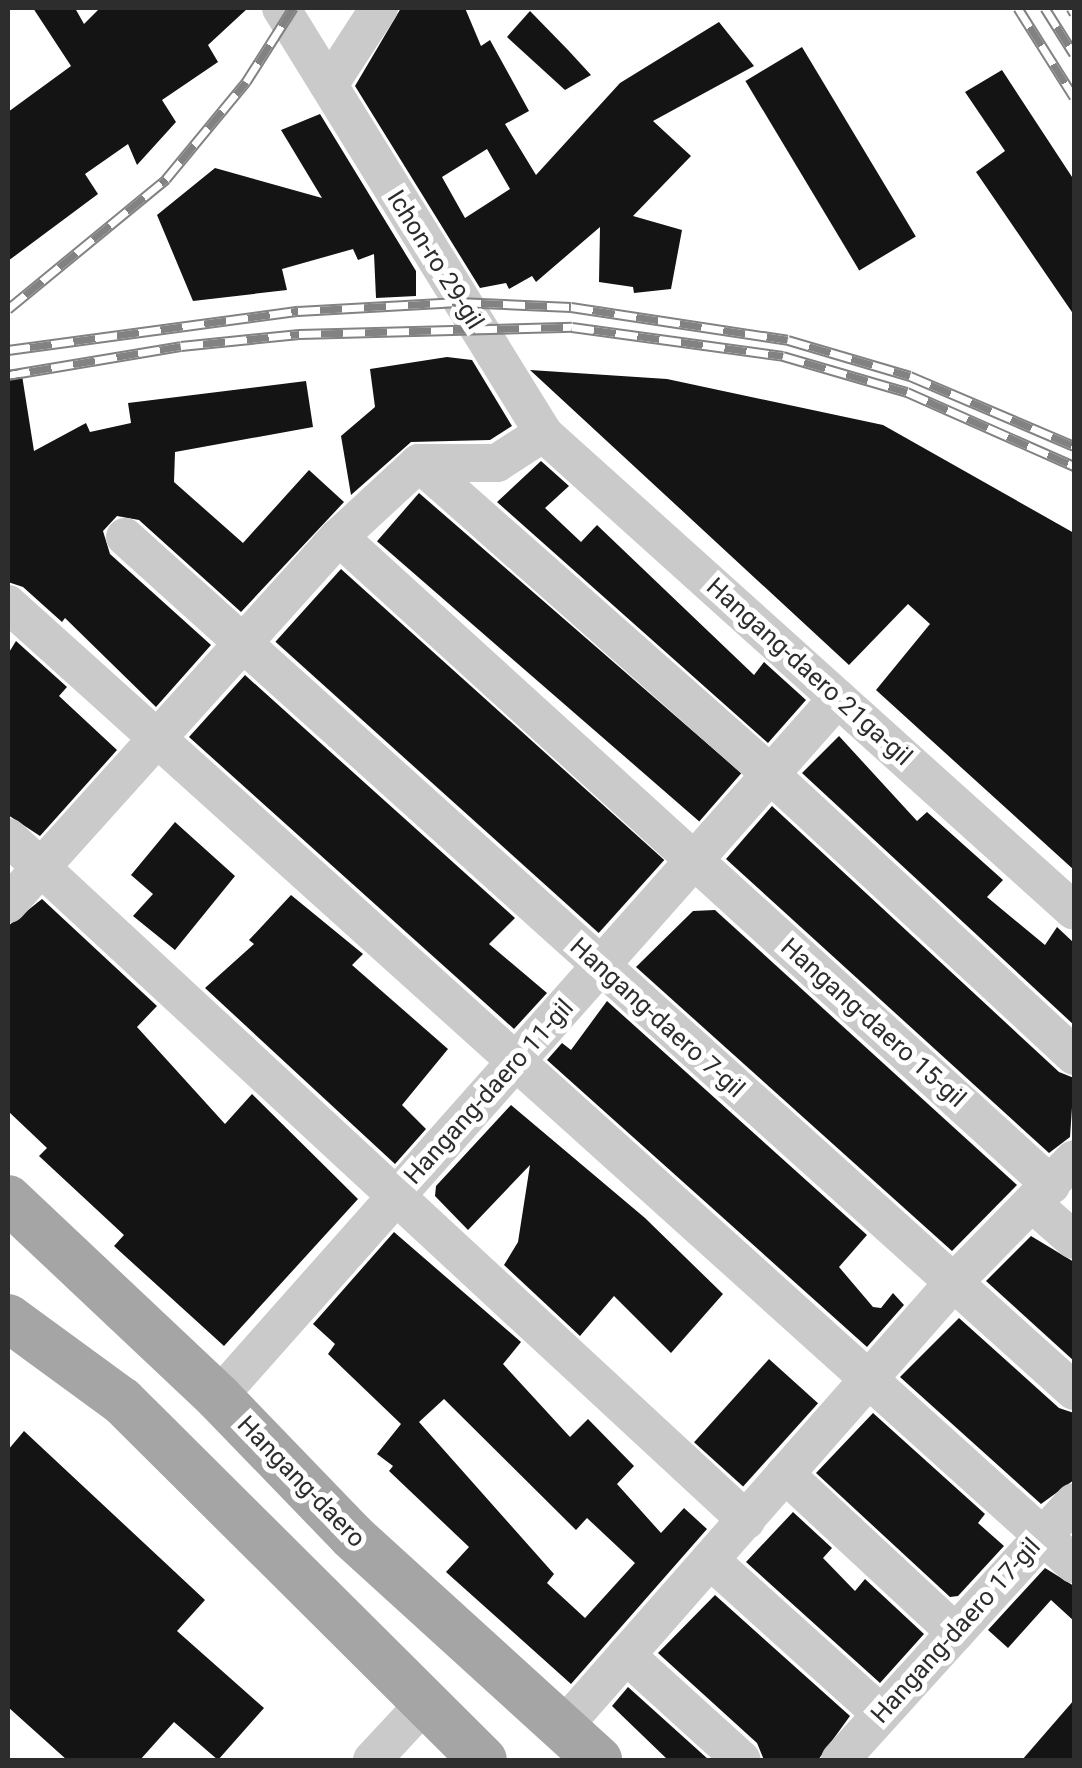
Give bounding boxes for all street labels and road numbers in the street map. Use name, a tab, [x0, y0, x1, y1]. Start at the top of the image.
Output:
street label: Ichon-ro 29-gil	[380, 185, 490, 335]
street label: Hangang-daero 21ga-gil	[700, 572, 918, 772]
street label: Hangang-daero 7-gil	[564, 932, 750, 1104]
street label: Hangang-daero 15-gil	[774, 932, 972, 1114]
street label: Hangang-daero 11-gil	[398, 993, 580, 1191]
street label: Hangang-daero	[231, 1410, 371, 1554]
street label: Hangang-daero 17-gil	[865, 1532, 1047, 1730]

